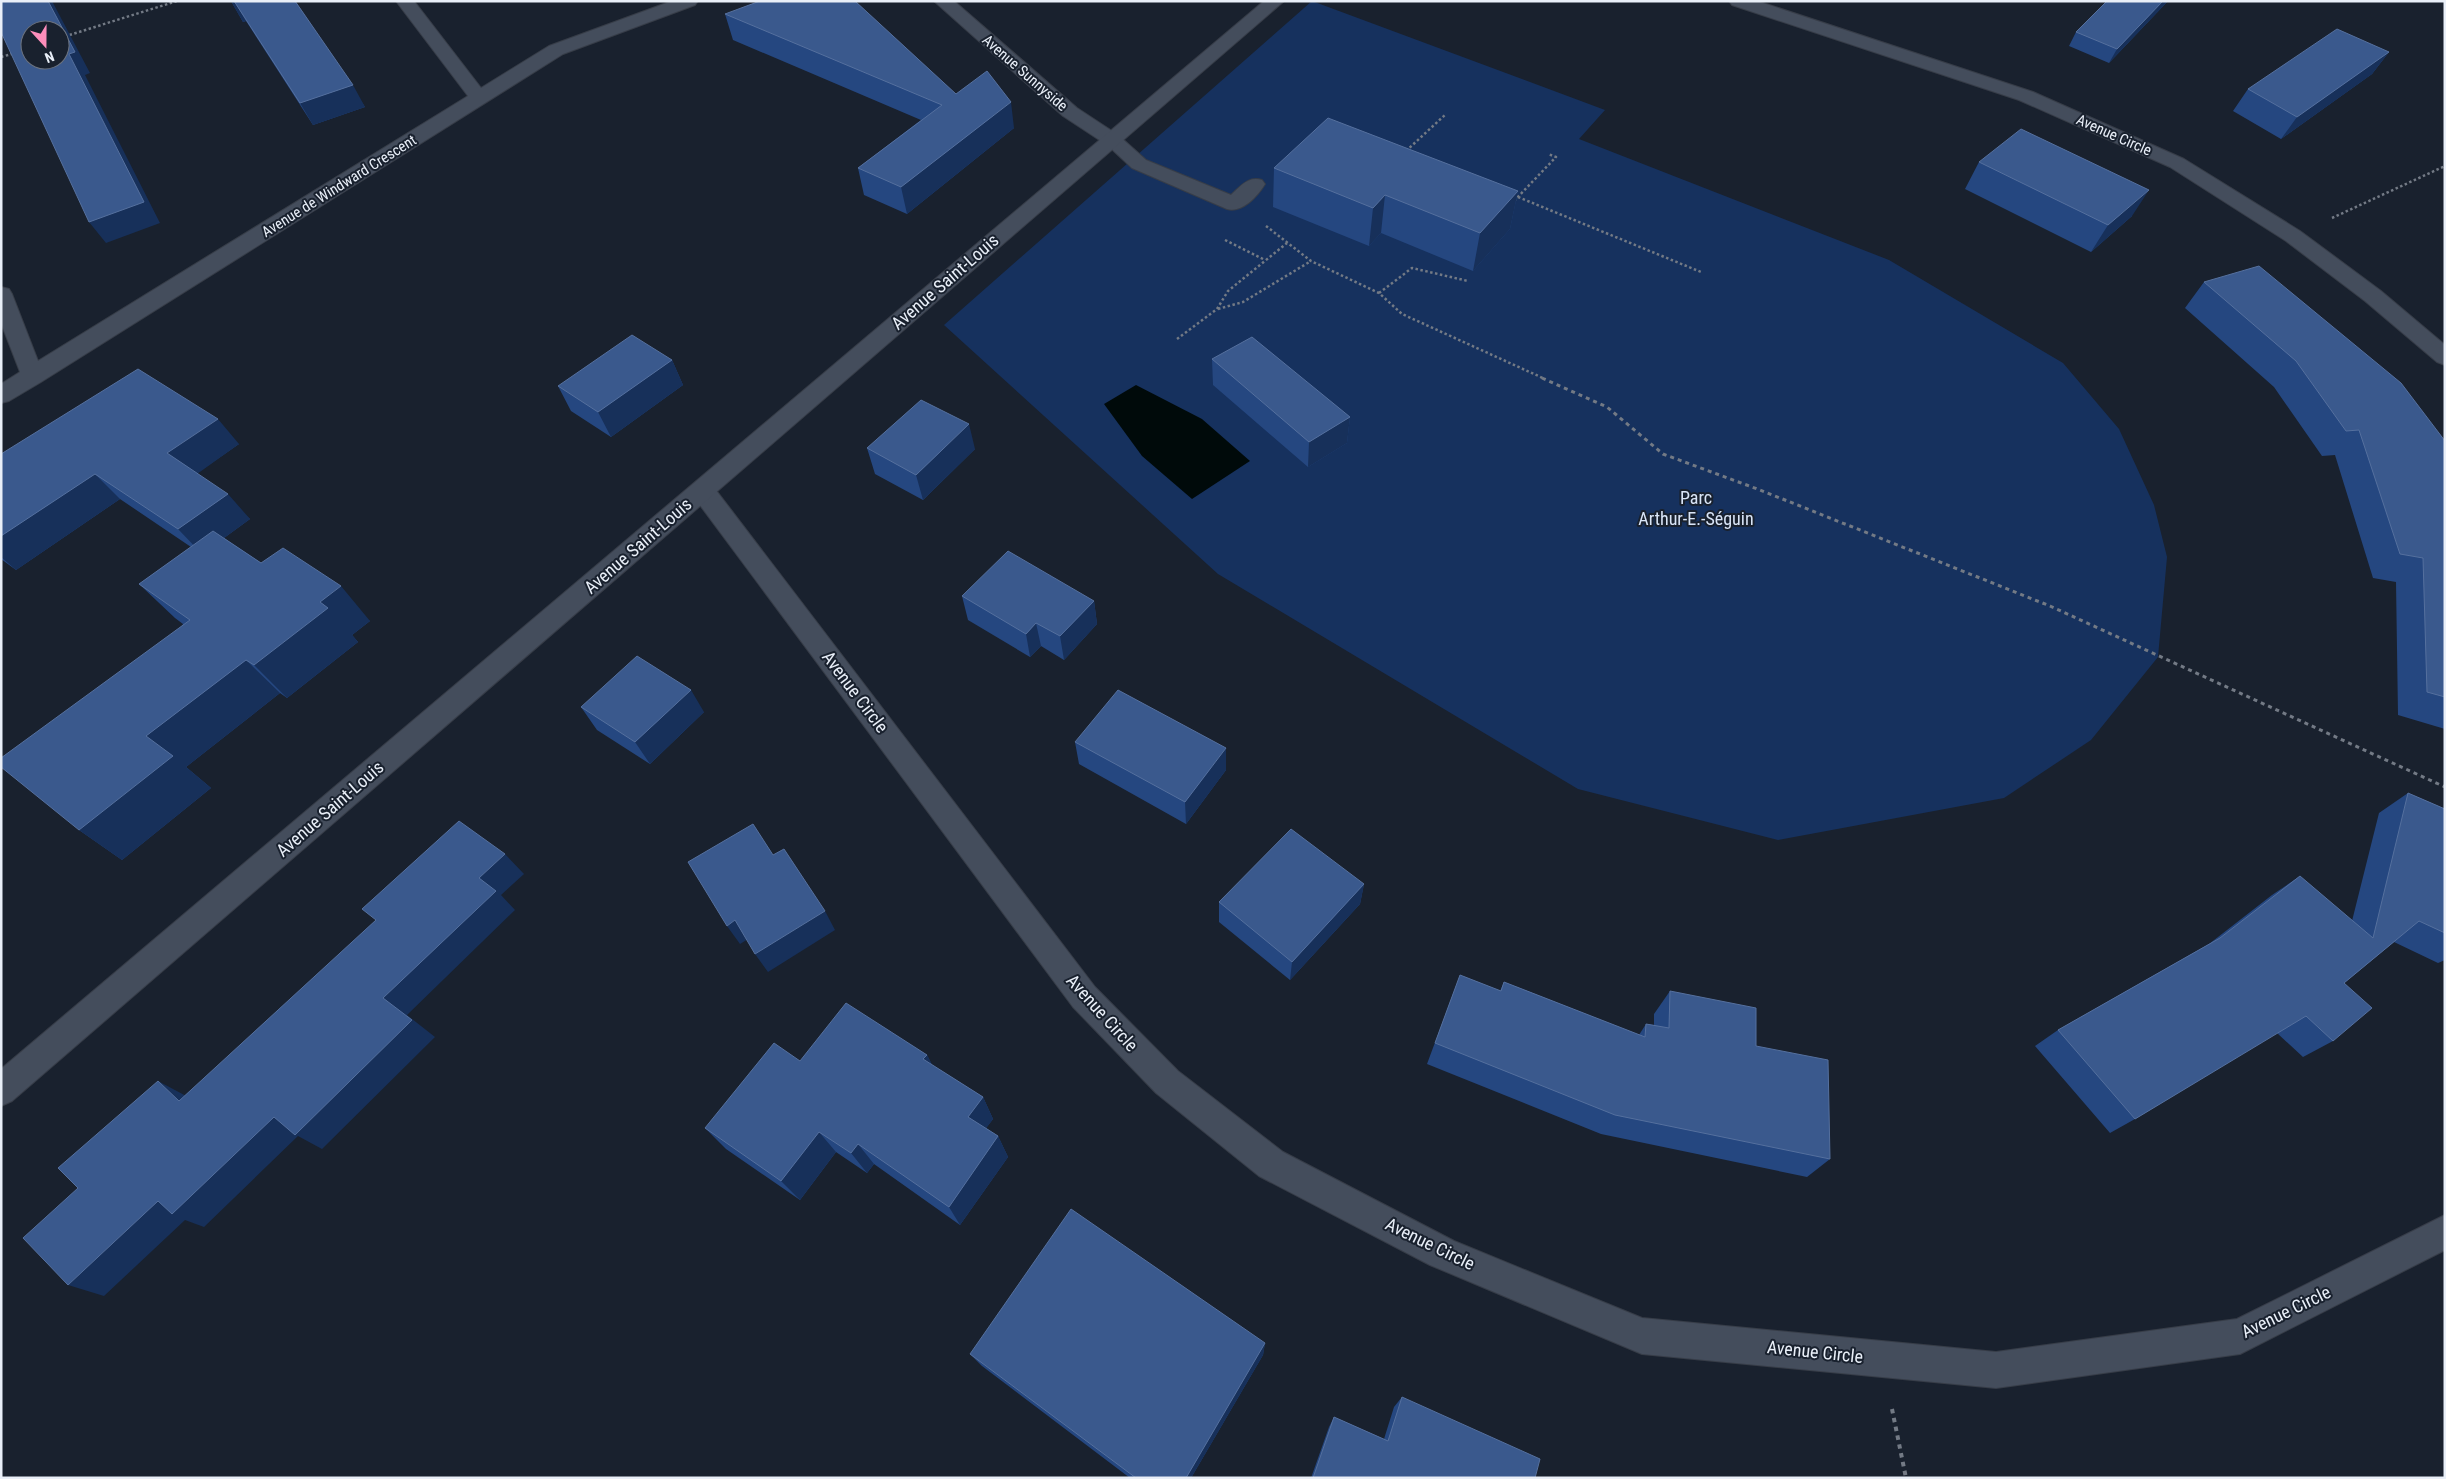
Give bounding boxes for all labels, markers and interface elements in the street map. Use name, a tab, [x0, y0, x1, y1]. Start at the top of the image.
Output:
north arrow	[20, 20, 70, 70]
street label: Avenue Sunnyside	[979, 31, 1071, 115]
text: N	[43, 48, 57, 66]
street label: Avenue Circle	[2074, 110, 2154, 160]
street label: Avenue de Windward Crescent	[258, 131, 420, 241]
street label: Avenue Saint-Louis	[887, 229, 1003, 334]
park label: Parc Arthur-E.-Séguin	[1638, 487, 1754, 529]
street label: Avenue Saint-Louis	[580, 493, 696, 598]
street label: Avenue Circle	[818, 647, 893, 737]
street label: Avenue Saint-Louis	[272, 756, 388, 861]
street label: Avenue Circle	[1062, 970, 1142, 1056]
street label: Avenue Circle	[1382, 1213, 1478, 1274]
street label: Avenue Circle	[2238, 1281, 2334, 1342]
street label: Avenue Circle	[1766, 1336, 1864, 1367]

